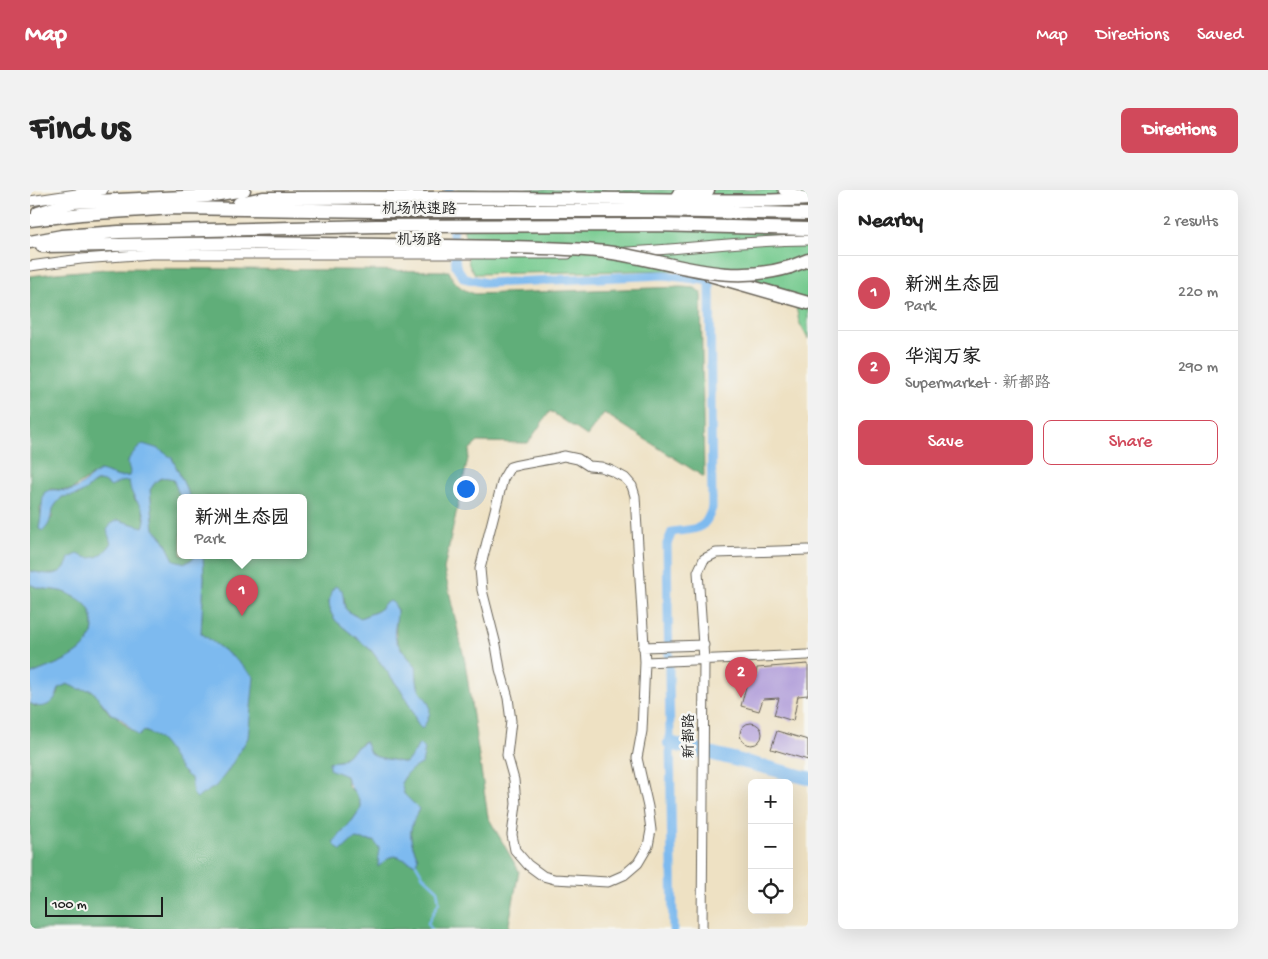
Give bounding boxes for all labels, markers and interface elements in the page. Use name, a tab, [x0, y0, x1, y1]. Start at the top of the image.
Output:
text: Map	[25, 21, 67, 50]
text: Map	[1036, 25, 1068, 46]
text: Directions	[1096, 25, 1169, 46]
text: Saved	[1197, 25, 1243, 46]
button: Directions	[1121, 108, 1238, 153]
text: Find us	[30, 110, 130, 151]
street label: 机场快速路	[381, 200, 457, 219]
text: Nearby	[858, 210, 923, 235]
text: 2 results	[1163, 213, 1218, 232]
street label: 机场路	[396, 232, 442, 250]
text: 新洲生态园	[905, 275, 1000, 298]
text: 1	[871, 284, 877, 303]
text: 220 m	[1178, 284, 1218, 303]
text: Park	[905, 298, 936, 317]
text: 华润万家	[905, 347, 981, 370]
text: 2	[870, 359, 878, 378]
text: 290 m	[1178, 359, 1218, 378]
text: Supermarket · 新都路	[905, 375, 1050, 394]
button: Save	[858, 420, 1033, 465]
button: Share	[1043, 420, 1218, 465]
your location	[453, 476, 479, 502]
popup	[177, 494, 307, 559]
text: 新洲生态园	[194, 508, 290, 531]
text: Park	[194, 531, 225, 550]
pin: 1	[226, 575, 258, 616]
pin: 2	[725, 657, 757, 698]
street label: 新都路	[681, 713, 699, 759]
map controls	[748, 779, 793, 914]
button: +	[748, 779, 793, 824]
button: −	[748, 824, 793, 869]
button: locate	[748, 869, 793, 914]
scale bar	[45, 894, 162, 917]
text: 100 m	[52, 897, 87, 914]

